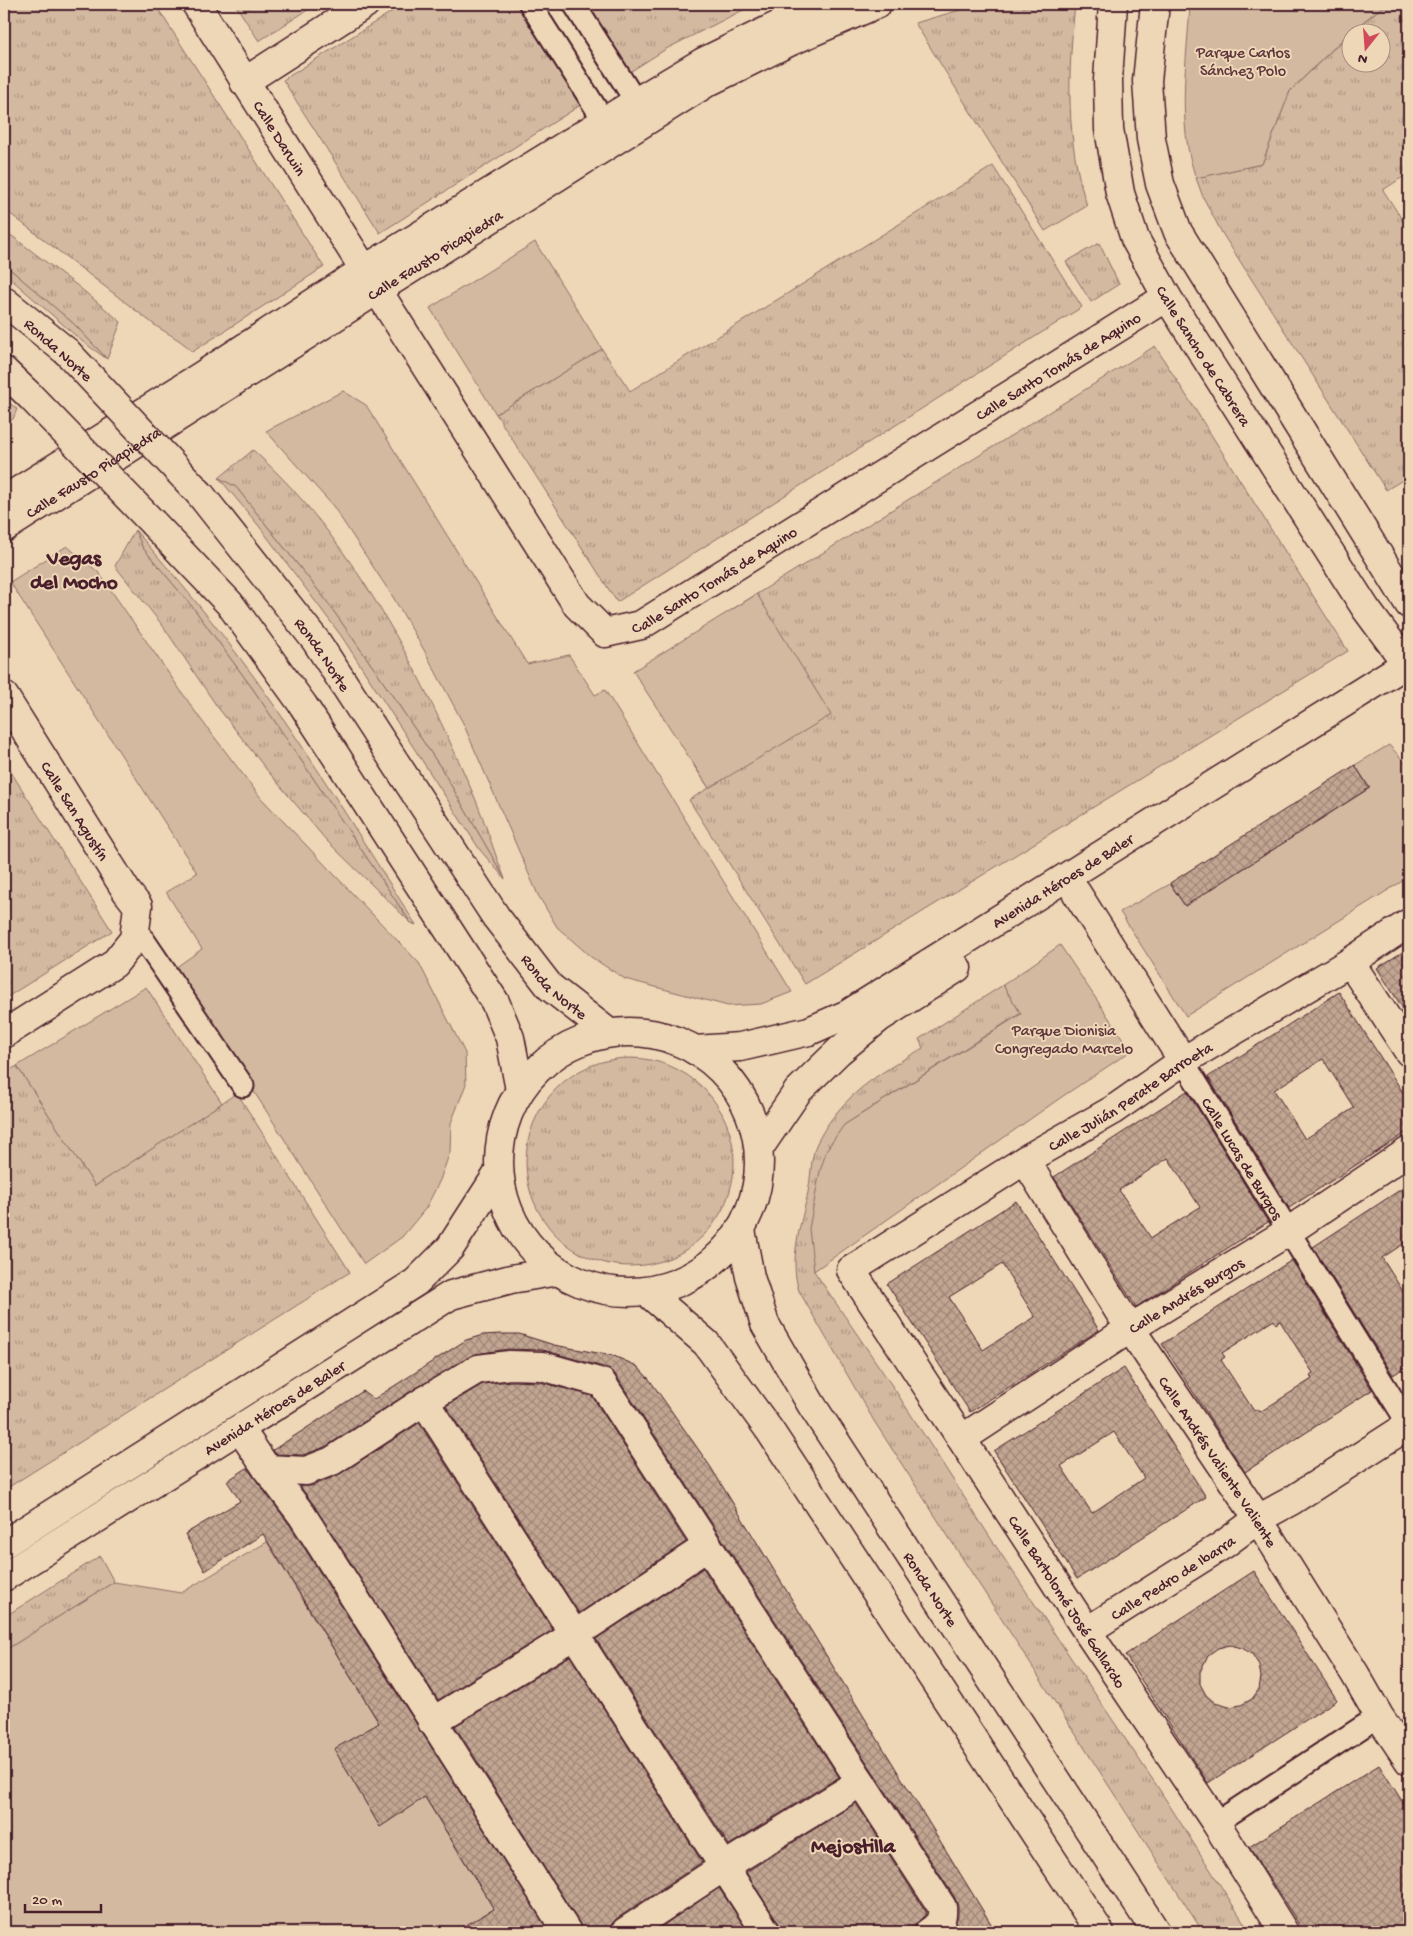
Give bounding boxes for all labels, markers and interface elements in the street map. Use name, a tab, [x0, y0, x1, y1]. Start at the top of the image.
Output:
north arrow	[1340, 22, 1390, 72]
park label: Parque Carlos Sánchez Polo	[1195, 45, 1291, 82]
text: N	[1356, 49, 1370, 68]
street label: Calle Darwin	[247, 98, 309, 181]
street label: Calle Fausto Picapiedra	[365, 207, 508, 307]
street label: Calle Sancho de Cabrera	[1150, 284, 1254, 432]
street label: Calle Santo Tomás de Aquino	[973, 310, 1145, 427]
street label: Ronda Norte	[19, 316, 95, 388]
street label: Calle Fausto Picapiedra	[24, 424, 166, 524]
street label: Calle Santo Tomás de Aquino	[630, 524, 802, 640]
district label: Vegas del Mocho	[30, 548, 118, 597]
street label: Ronda Norte	[288, 615, 353, 697]
street label: Calle San Agustín	[34, 759, 111, 866]
street label: Avenida Héroes de Baler	[990, 831, 1139, 934]
street label: Ronda Norte	[515, 952, 590, 1026]
park label: Parque Dionisia Congregado Marcelo	[995, 1023, 1133, 1060]
street label: Calle Julián Perate Barroeta	[1046, 1039, 1218, 1158]
street label: Calle Lucas de Burgos	[1195, 1095, 1286, 1225]
street label: Calle Andrés Burgos	[1127, 1254, 1249, 1340]
street label: Avenida Héroes de Baler	[202, 1357, 351, 1461]
street label: Calle Andrés Valiente Valiente	[1152, 1374, 1280, 1553]
street label: Calle Bartolomé José Gallardo	[1002, 1513, 1128, 1693]
street label: Calle Pedro de Ibarra	[1108, 1532, 1241, 1626]
street label: Ronda Norte	[897, 1549, 960, 1632]
district label: Mejostilla	[811, 1836, 896, 1861]
scale bar	[25, 1881, 101, 1913]
text: 20 m	[32, 1892, 62, 1910]

